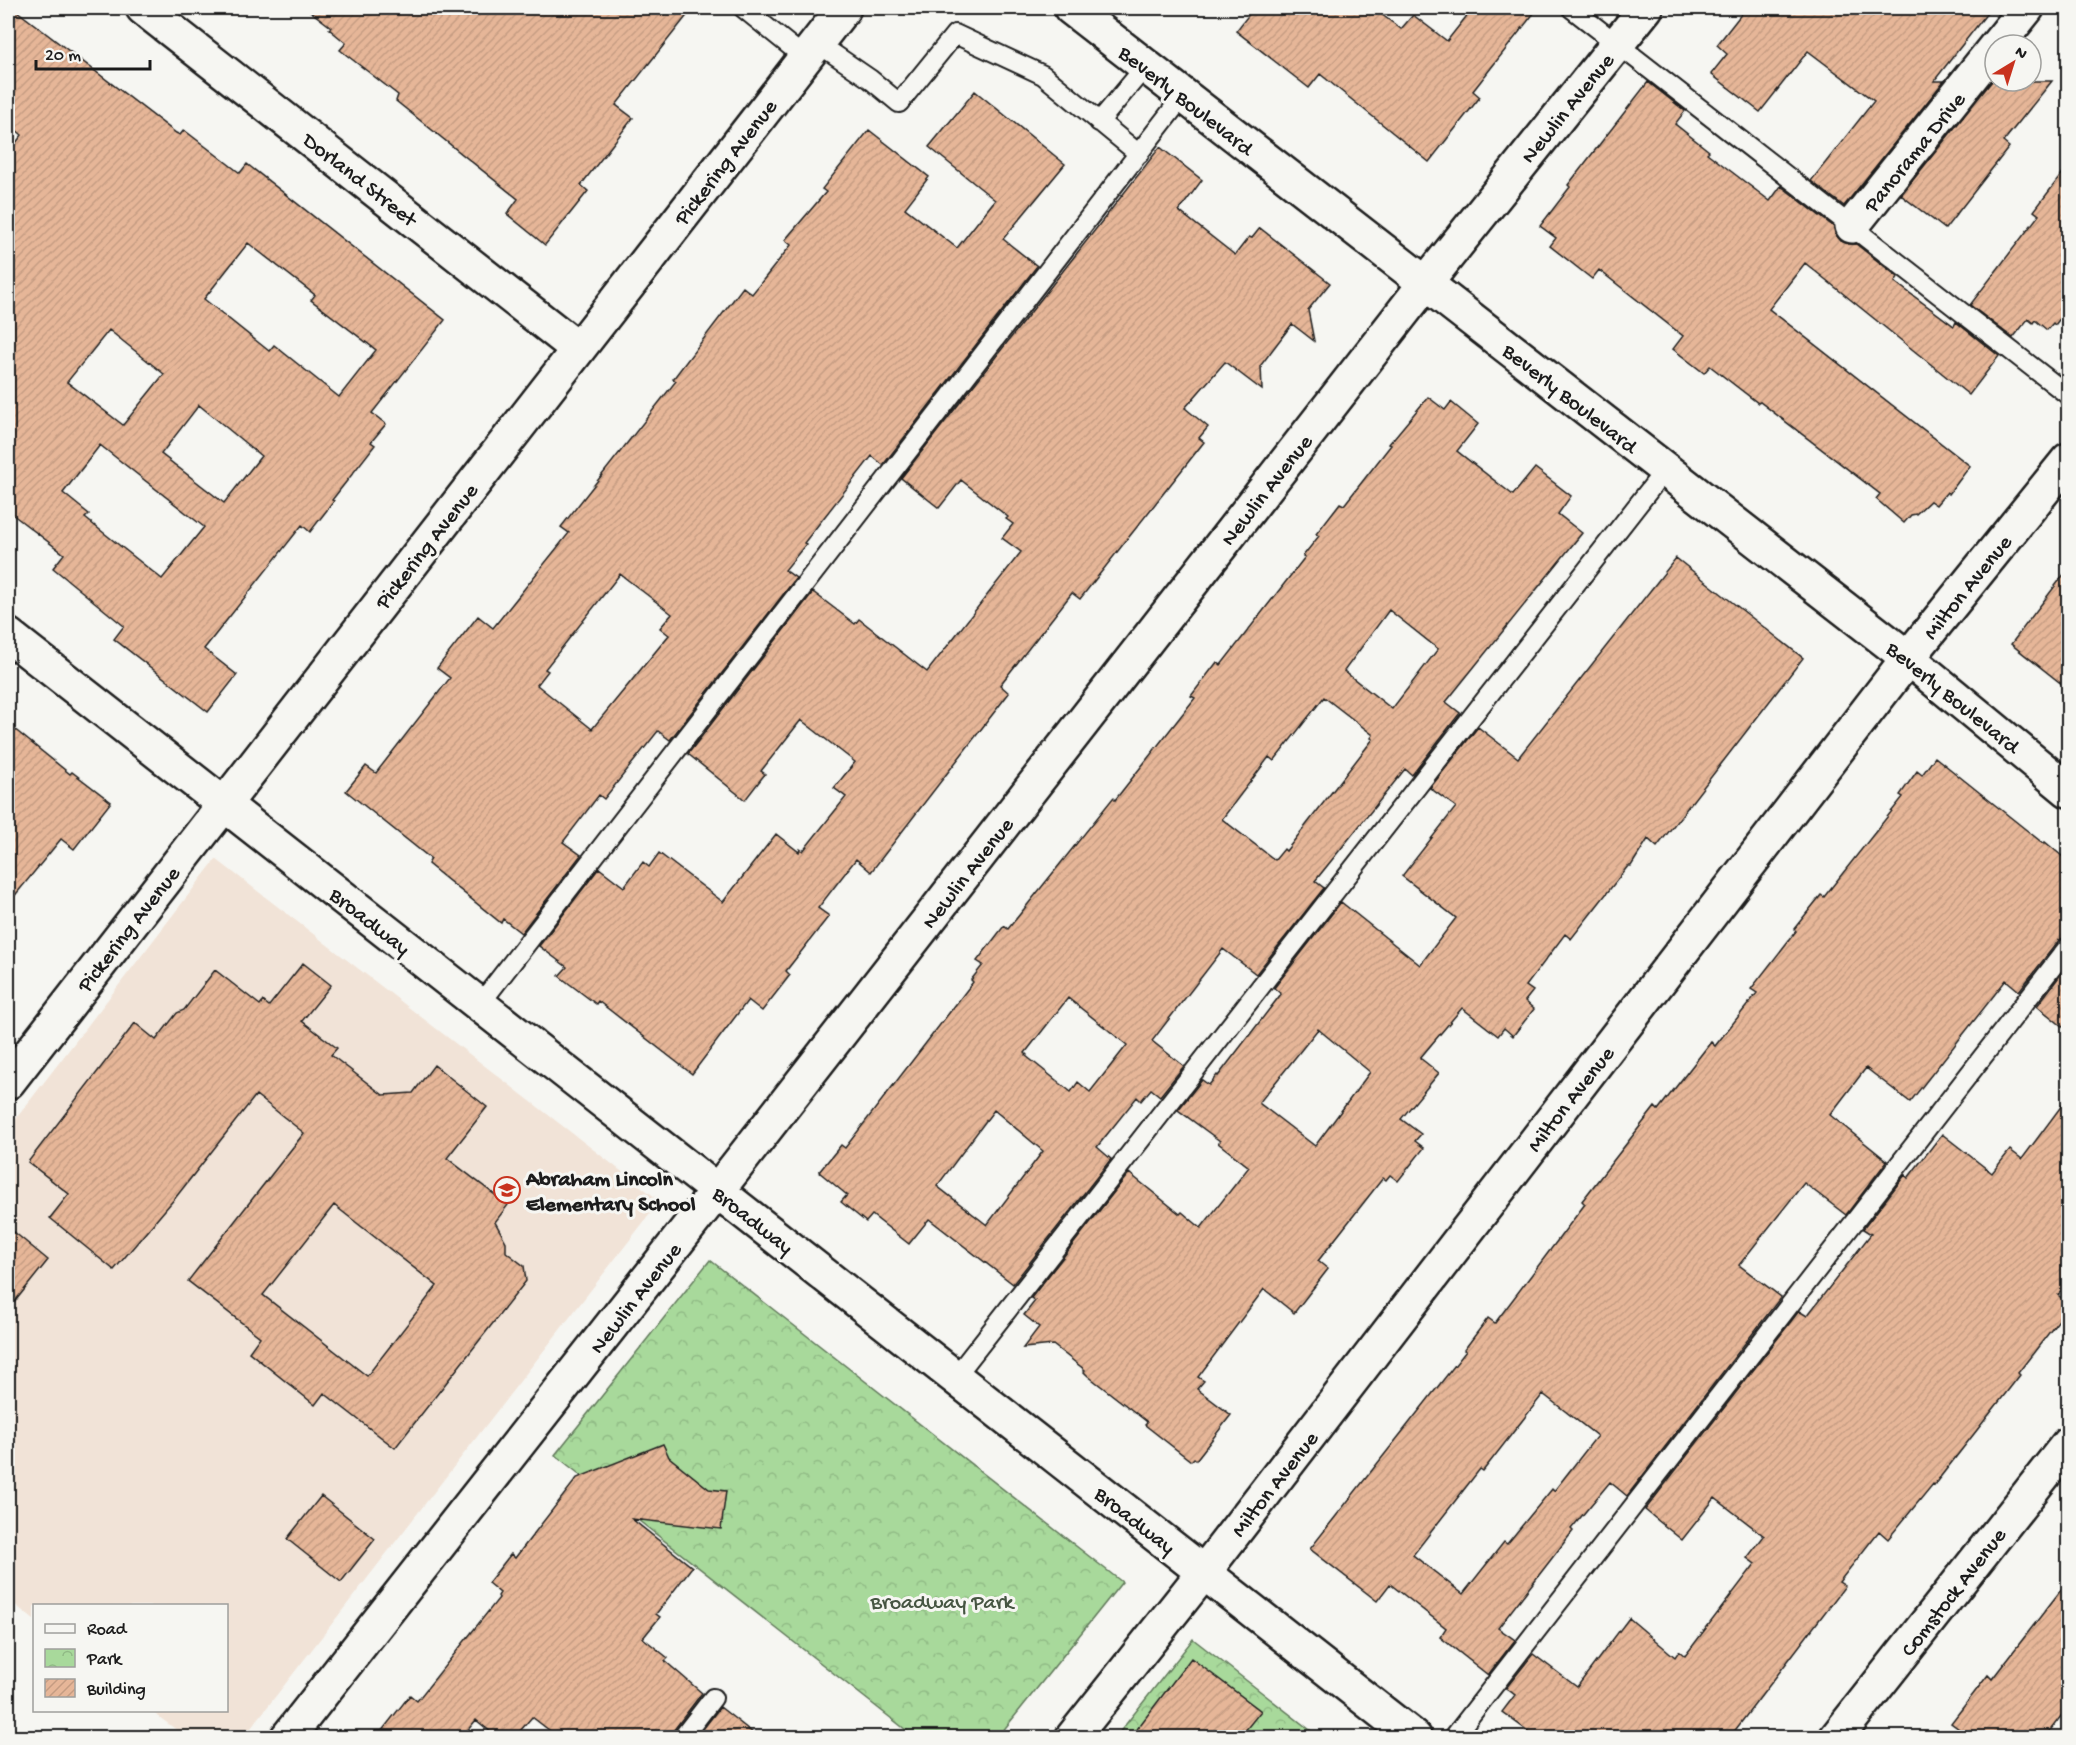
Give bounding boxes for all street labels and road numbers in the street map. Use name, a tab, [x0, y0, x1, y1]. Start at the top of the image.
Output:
street label: Beverly Boulevard	[1111, 41, 1259, 164]
street label: Newlin Avenue	[1517, 49, 1622, 170]
street label: Panorama Drive	[1859, 88, 1973, 220]
street label: Pickering Avenue	[669, 95, 785, 232]
street label: Dorland Street	[295, 127, 422, 235]
street label: Beverly Boulevard	[1495, 339, 1643, 462]
street label: Newlin Avenue	[1217, 430, 1320, 552]
street label: Pickering Avenue	[370, 479, 486, 616]
street label: Milton Avenue	[1919, 530, 2020, 646]
street label: Beverly Boulevard	[1879, 637, 2025, 762]
street label: Newlin Avenue	[918, 813, 1021, 935]
street label: Pickering Avenue	[72, 862, 188, 999]
street label: Broadway	[322, 883, 414, 963]
street label: Milton Avenue	[1523, 1042, 1622, 1159]
street label: Broadway	[705, 1182, 797, 1262]
street label: Newlin Avenue	[586, 1238, 689, 1360]
street label: Milton Avenue	[1227, 1427, 1326, 1544]
street label: Broadway	[1087, 1482, 1179, 1562]
street label: Comstock Avenue	[1897, 1523, 2014, 1663]

